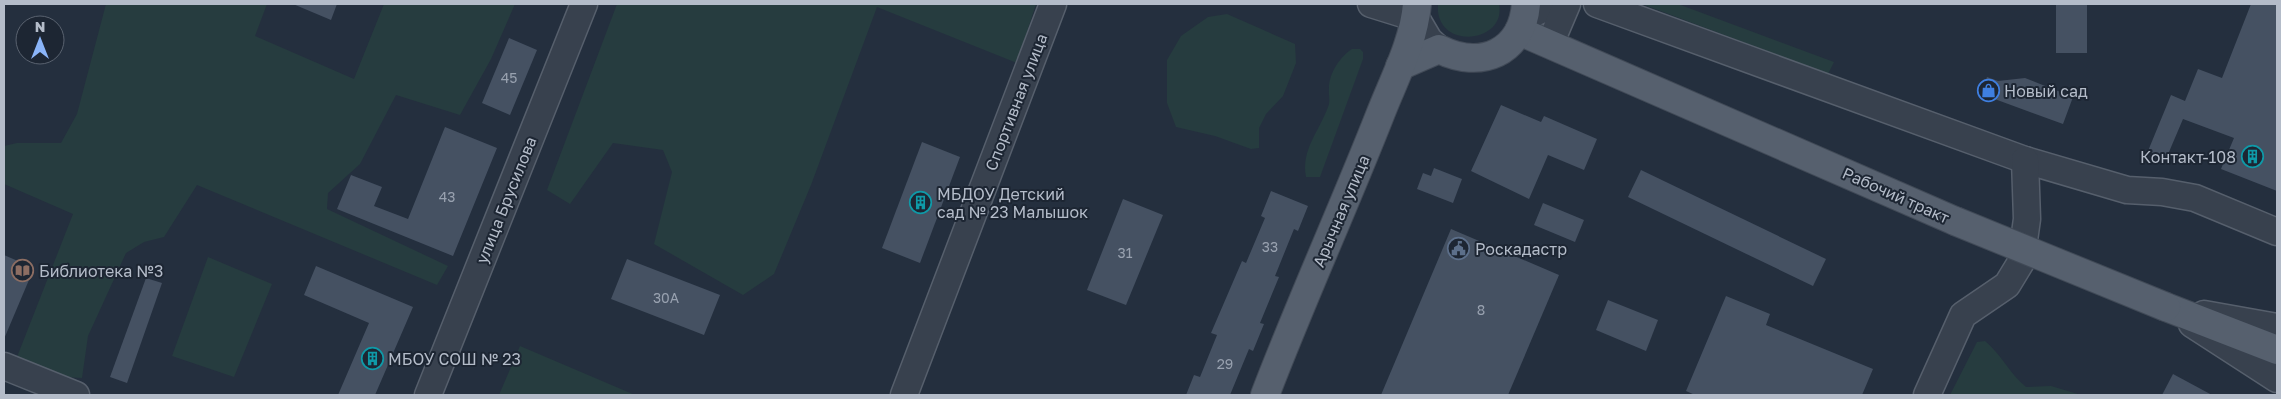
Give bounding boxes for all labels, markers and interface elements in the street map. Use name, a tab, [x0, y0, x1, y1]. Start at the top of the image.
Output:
north arrow	[15, 15, 65, 65]
text: N	[35, 18, 45, 35]
street label: Спортивная улица	[981, 31, 1051, 173]
house number: 45	[501, 69, 517, 86]
shop icon: Новый сад	[1976, 79, 2000, 103]
place label: Новый сад	[2004, 81, 2088, 101]
street label: улица Брусилова	[471, 134, 541, 266]
building icon: Контакт-108	[2240, 145, 2264, 169]
place label: Контакт-108	[2140, 147, 2236, 167]
street label: Арычная улица	[1308, 152, 1374, 270]
street label: Рабочий тракт	[1839, 163, 1953, 228]
place label: МБДОУ Детский сад № 23 Малышок	[937, 184, 1088, 222]
house number: 43	[439, 188, 455, 205]
building icon: МБДОУ Детский сад № 23 Малышок	[909, 191, 933, 215]
public building icon: Роскадастр	[1447, 237, 1471, 261]
house number: 33	[1262, 238, 1278, 255]
place label: Роскадастр	[1475, 239, 1567, 259]
house number: 31	[1118, 244, 1133, 261]
library icon: Библиотека №3	[11, 259, 35, 283]
place label: Библиотека №3	[39, 261, 163, 281]
house number: 30А	[653, 289, 680, 306]
house number: 8	[1477, 301, 1485, 318]
building icon: МБОУ СОШ № 23	[360, 347, 384, 371]
place label: МБОУ СОШ № 23	[388, 349, 521, 369]
house number: 29	[1217, 355, 1233, 372]

